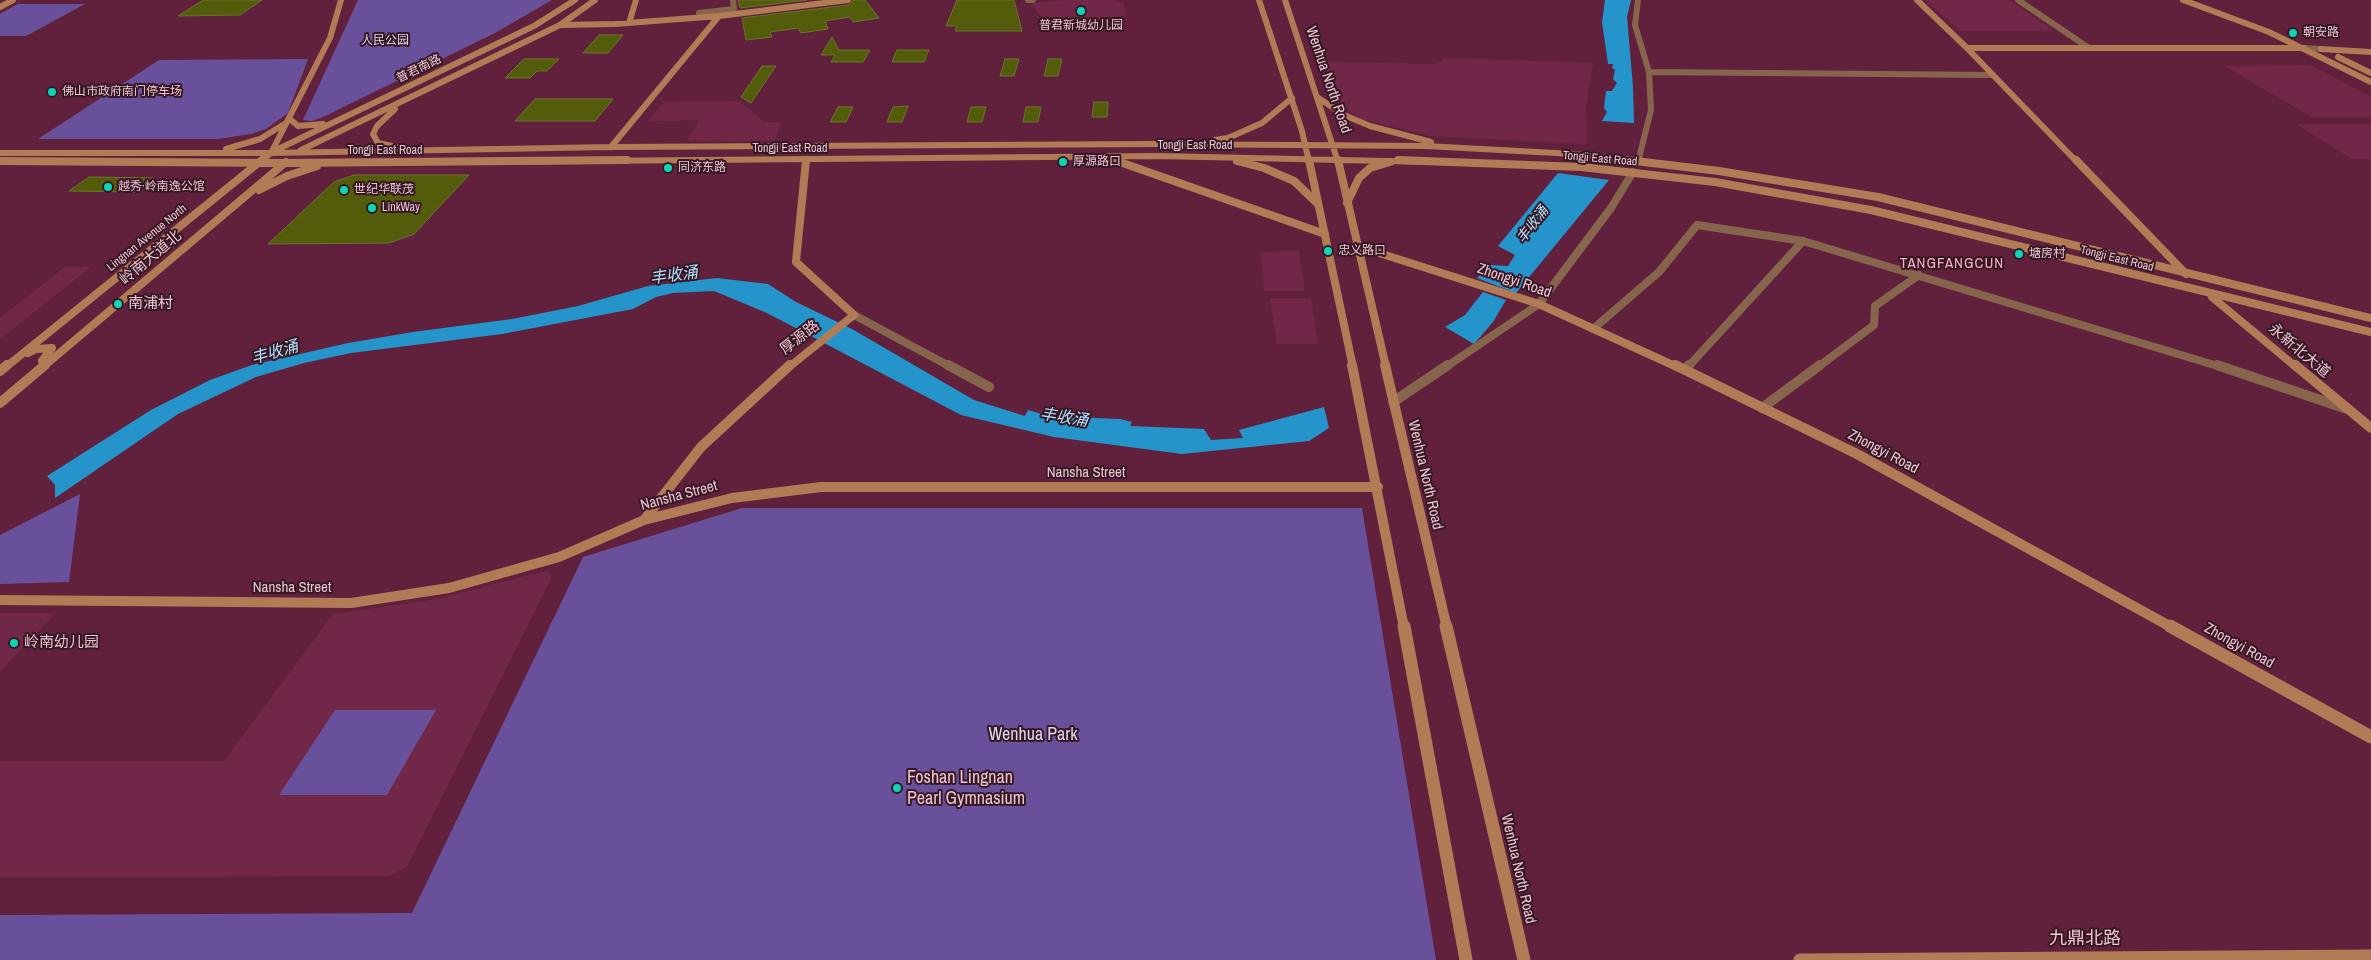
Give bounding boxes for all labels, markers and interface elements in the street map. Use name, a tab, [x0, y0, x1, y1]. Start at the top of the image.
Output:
marker: 普君新城幼儿园	[1075, 5, 1087, 17]
place label: 普君新城幼儿园	[1039, 19, 1123, 33]
street label: Wenhua North Road	[1301, 24, 1355, 136]
place label: 朝安路	[2303, 26, 2339, 40]
marker: 朝安路	[2287, 27, 2299, 39]
park label: 人民公园	[361, 34, 409, 48]
street label: 普君南路	[394, 52, 444, 86]
place label: 佛山市政府南门停车场	[62, 85, 182, 99]
marker: 佛山市政府南门停车场	[46, 86, 58, 98]
street label: Tongji East Road	[1158, 139, 1232, 153]
street label: Tongji East Road	[753, 142, 827, 156]
street label: Tongji East Road	[348, 144, 422, 158]
street label: Tongji East Road	[1562, 149, 1638, 169]
place label: 厚源路口	[1073, 155, 1121, 169]
marker: 厚源路口	[1057, 156, 1069, 168]
place label: 同济东路	[678, 161, 726, 175]
marker: 同济东路	[662, 162, 674, 174]
place label: 越秀·岭南逸公馆	[118, 180, 205, 194]
marker: 越秀·岭南逸公馆	[102, 181, 114, 193]
place label: 世纪华联茂	[354, 183, 414, 197]
marker: 世纪华联茂	[338, 184, 350, 196]
street label: Lingnan Avenue North	[104, 201, 190, 275]
place label: LinkWay	[382, 201, 420, 215]
marker: LinkWay	[366, 202, 378, 214]
water label: 丰收涌	[1514, 203, 1552, 247]
street label: 岭南大道北	[116, 227, 186, 289]
street label: Tongji East Road	[2079, 243, 2155, 275]
place label: 忠义路口	[1338, 244, 1386, 258]
marker: 忠义路口	[1322, 245, 1334, 257]
place label: 塘房村	[2029, 247, 2065, 261]
marker: 塘房村	[2013, 248, 2025, 260]
district label: TANGFANGCUN	[1898, 255, 2006, 273]
street label: Zhongyi Road	[1475, 260, 1553, 302]
water label: 丰收涌	[649, 263, 699, 289]
place label: 南浦村	[128, 295, 173, 313]
marker: 南浦村	[112, 298, 124, 310]
street label: 厚源路	[777, 317, 823, 359]
street label: 永新北大道	[2264, 320, 2334, 382]
water label: 丰收涌	[249, 337, 301, 369]
water label: 丰收涌	[1039, 405, 1089, 431]
street label: Wenhua North Road	[1404, 418, 1446, 532]
street label: Zhongyi Road	[1845, 426, 1921, 478]
street label: Nansha Street	[1047, 464, 1125, 482]
street label: Nansha Street	[639, 477, 719, 515]
street label: Nansha Street	[253, 579, 331, 597]
street label: Zhongyi Road	[2201, 619, 2277, 673]
place label: 岭南幼儿园	[24, 634, 99, 652]
marker: 岭南幼儿园	[8, 637, 20, 649]
park label: Wenhua Park	[988, 724, 1078, 746]
place label: Foshan Lingnan Pearl Gymnasium	[907, 767, 1025, 810]
marker: Foshan Lingnan Pearl Gymnasium	[891, 782, 903, 794]
street label: Wenhua North Road	[1497, 812, 1539, 926]
street label: 九鼎北路	[2049, 928, 2121, 950]

